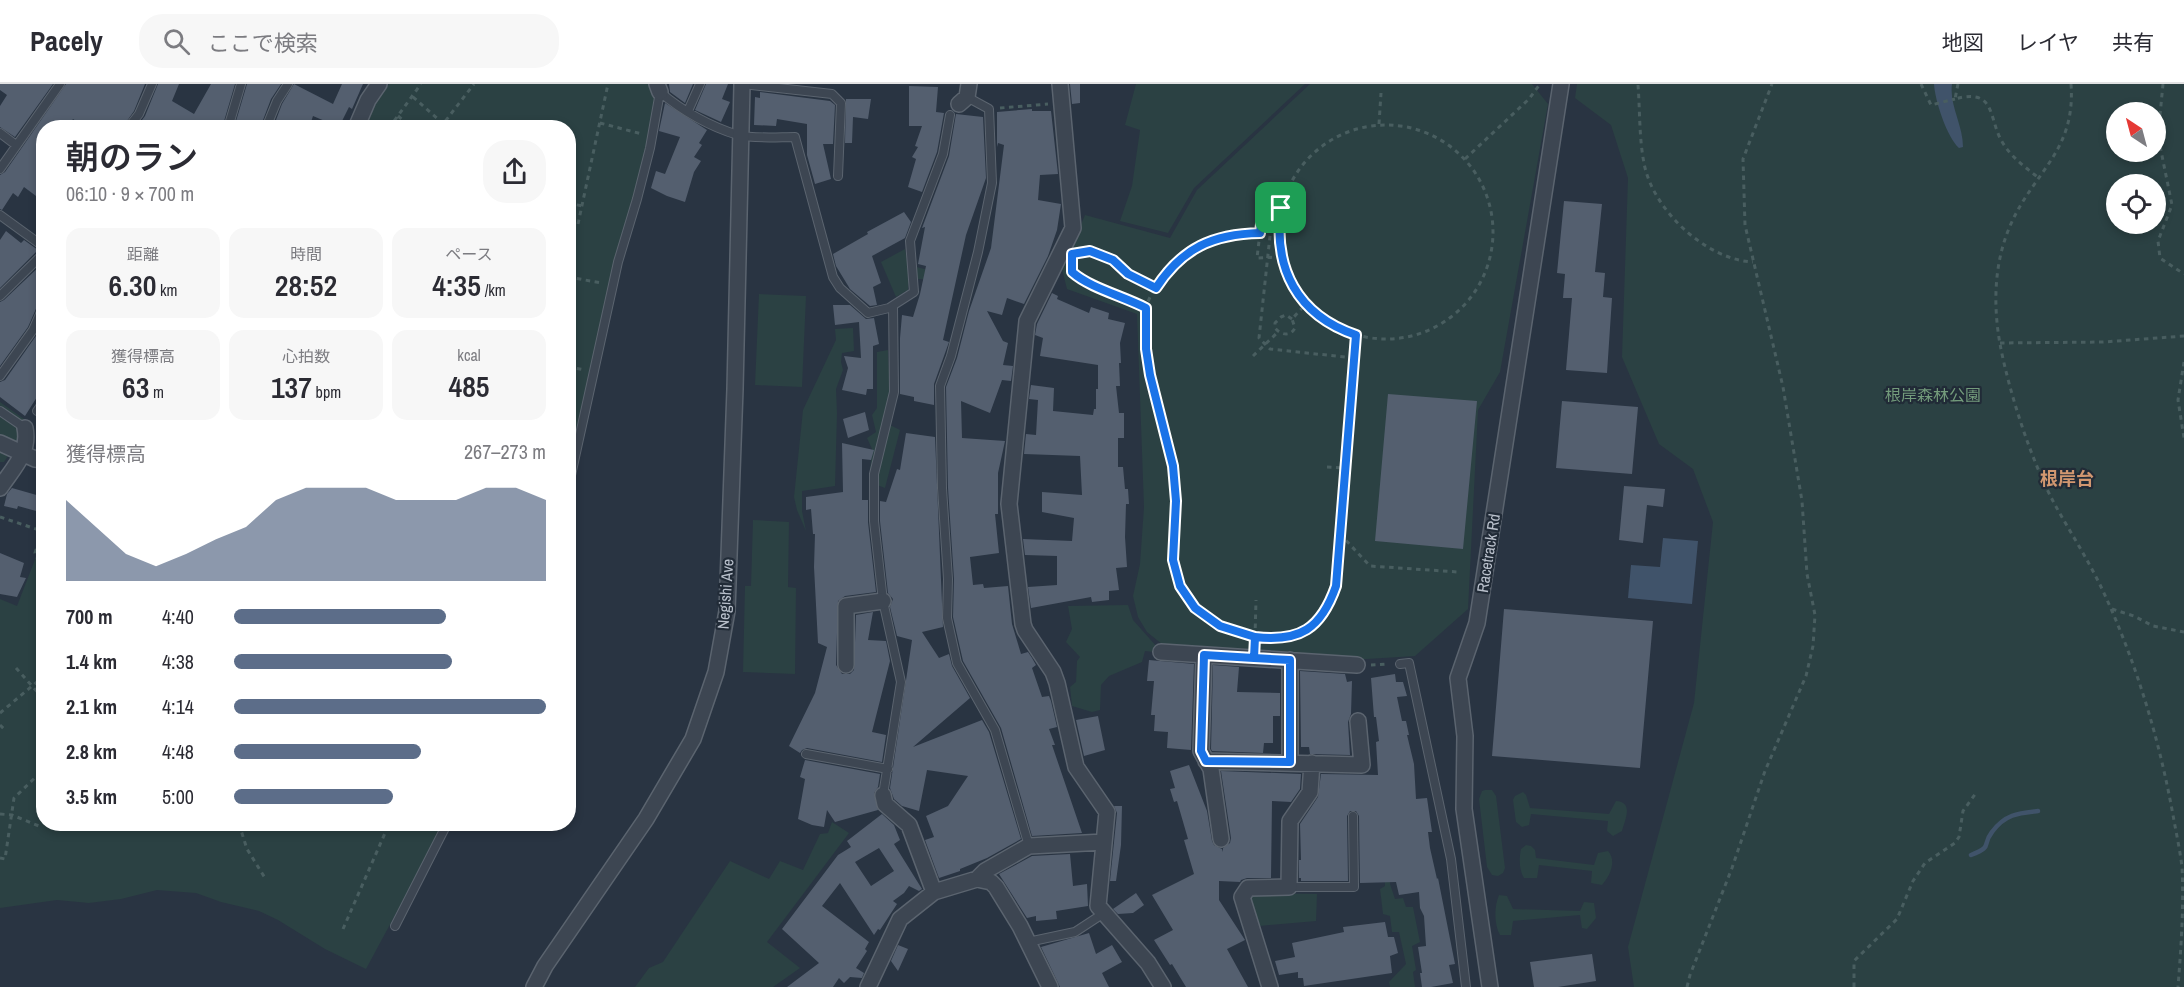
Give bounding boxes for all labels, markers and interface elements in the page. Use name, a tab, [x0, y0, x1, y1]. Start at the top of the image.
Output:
search box	[139, 14, 559, 68]
text: Pacely	[30, 22, 103, 60]
icon: search	[160, 25, 193, 58]
text: ここで検索	[208, 28, 318, 58]
text: 地図	[1942, 28, 1984, 57]
text: レイヤ	[2017, 28, 2079, 57]
text: 共有	[2112, 28, 2154, 57]
north arrow	[2106, 102, 2166, 162]
map controls	[2106, 102, 2166, 234]
text: 朝のラン	[66, 135, 198, 179]
button: share	[483, 140, 546, 203]
button: locate	[2106, 174, 2166, 234]
text: 06:10 · 9 × 700 m	[66, 180, 194, 207]
pin	[1255, 182, 1306, 233]
icon: arrive	[1264, 191, 1297, 224]
text: 距離	[127, 243, 159, 265]
text: 時間	[290, 243, 322, 265]
text: ペース	[445, 243, 493, 265]
text: 6.30	[108, 265, 156, 305]
text: 28:52	[275, 265, 337, 305]
text: 4:35	[432, 265, 481, 305]
text: km	[156, 279, 178, 301]
text: /km	[481, 279, 506, 301]
text: kcal	[457, 344, 481, 366]
text: 獲得標高	[111, 345, 175, 367]
text: 心拍数	[282, 345, 330, 367]
text: 485	[448, 366, 490, 406]
text: 63	[122, 367, 149, 407]
text: 137	[271, 367, 312, 407]
text: m	[149, 381, 164, 403]
text: bpm	[312, 381, 341, 403]
park label: 根岸森林公園	[1885, 384, 1981, 406]
text: 267–273 m	[464, 438, 546, 465]
text: 獲得標高	[66, 440, 146, 467]
district label: 根岸台	[2040, 466, 2094, 491]
street label: Racetrack Rd	[1471, 512, 1505, 594]
street label: Negishi Ave	[712, 558, 738, 630]
text: 700 m	[66, 603, 113, 630]
text: 4:40	[162, 603, 194, 630]
text: 1.4 km	[66, 648, 117, 675]
text: 4:38	[162, 648, 194, 675]
text: 2.1 km	[66, 693, 117, 720]
text: 4:14	[162, 693, 194, 720]
text: 2.8 km	[66, 738, 117, 765]
text: 4:48	[162, 738, 194, 765]
text: 3.5 km	[66, 783, 117, 810]
text: 5:00	[162, 783, 194, 810]

